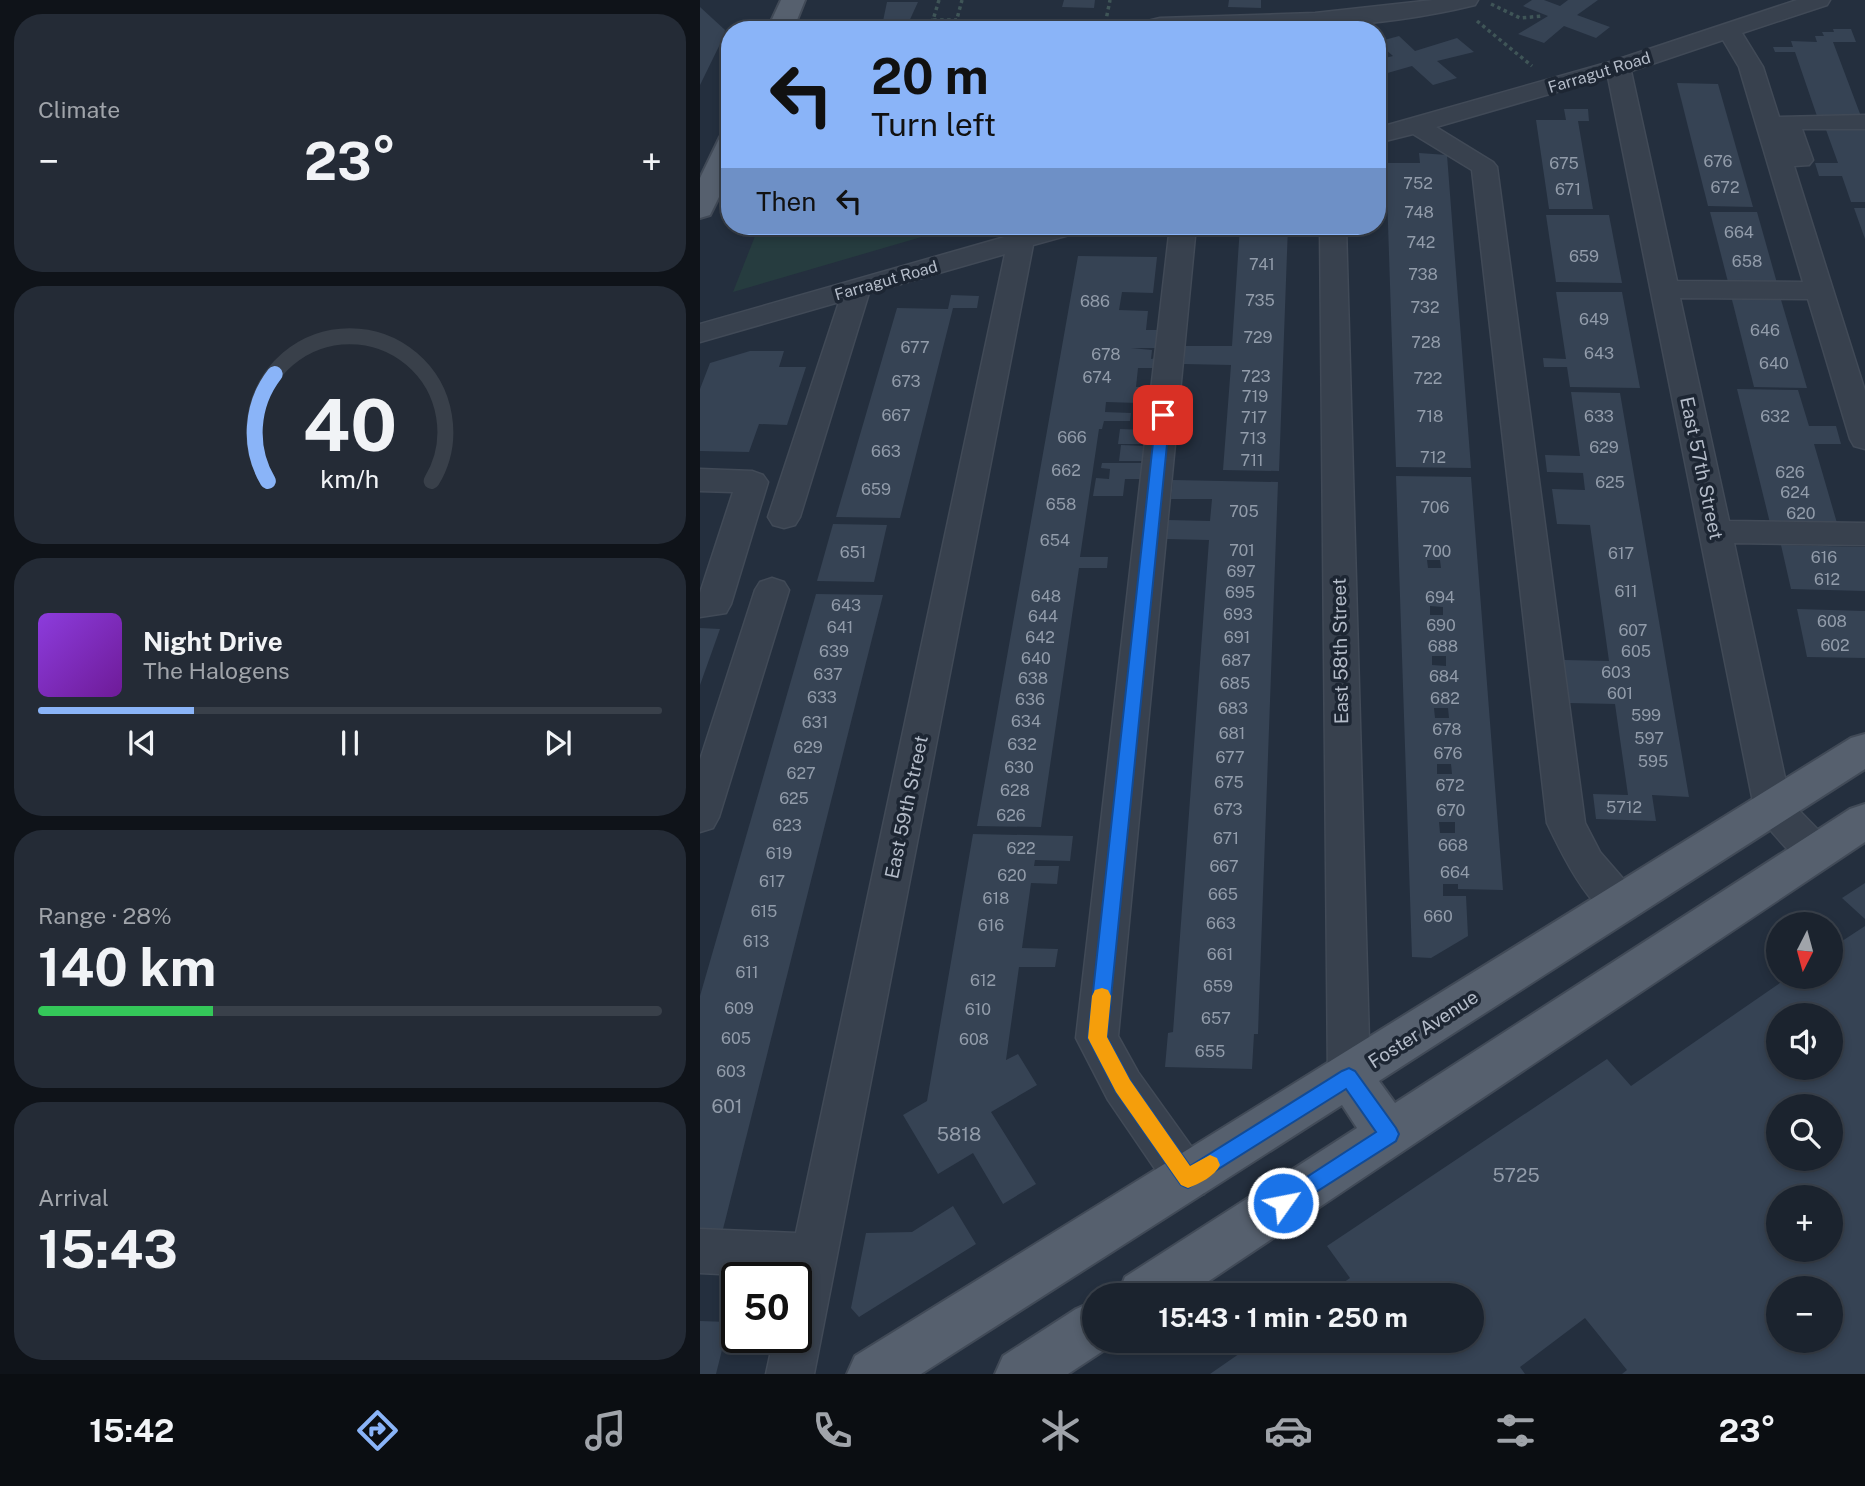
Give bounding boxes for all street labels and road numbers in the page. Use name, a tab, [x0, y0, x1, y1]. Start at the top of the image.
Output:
street label: Farragut Road	[1546, 48, 1653, 97]
street label: Farragut Road	[832, 257, 940, 304]
street label: East 57th Street	[1676, 395, 1728, 541]
street label: East 58th Street	[1328, 578, 1352, 724]
street label: East 59th Street	[880, 733, 932, 881]
street label: Foster Avenue	[1364, 985, 1482, 1073]

